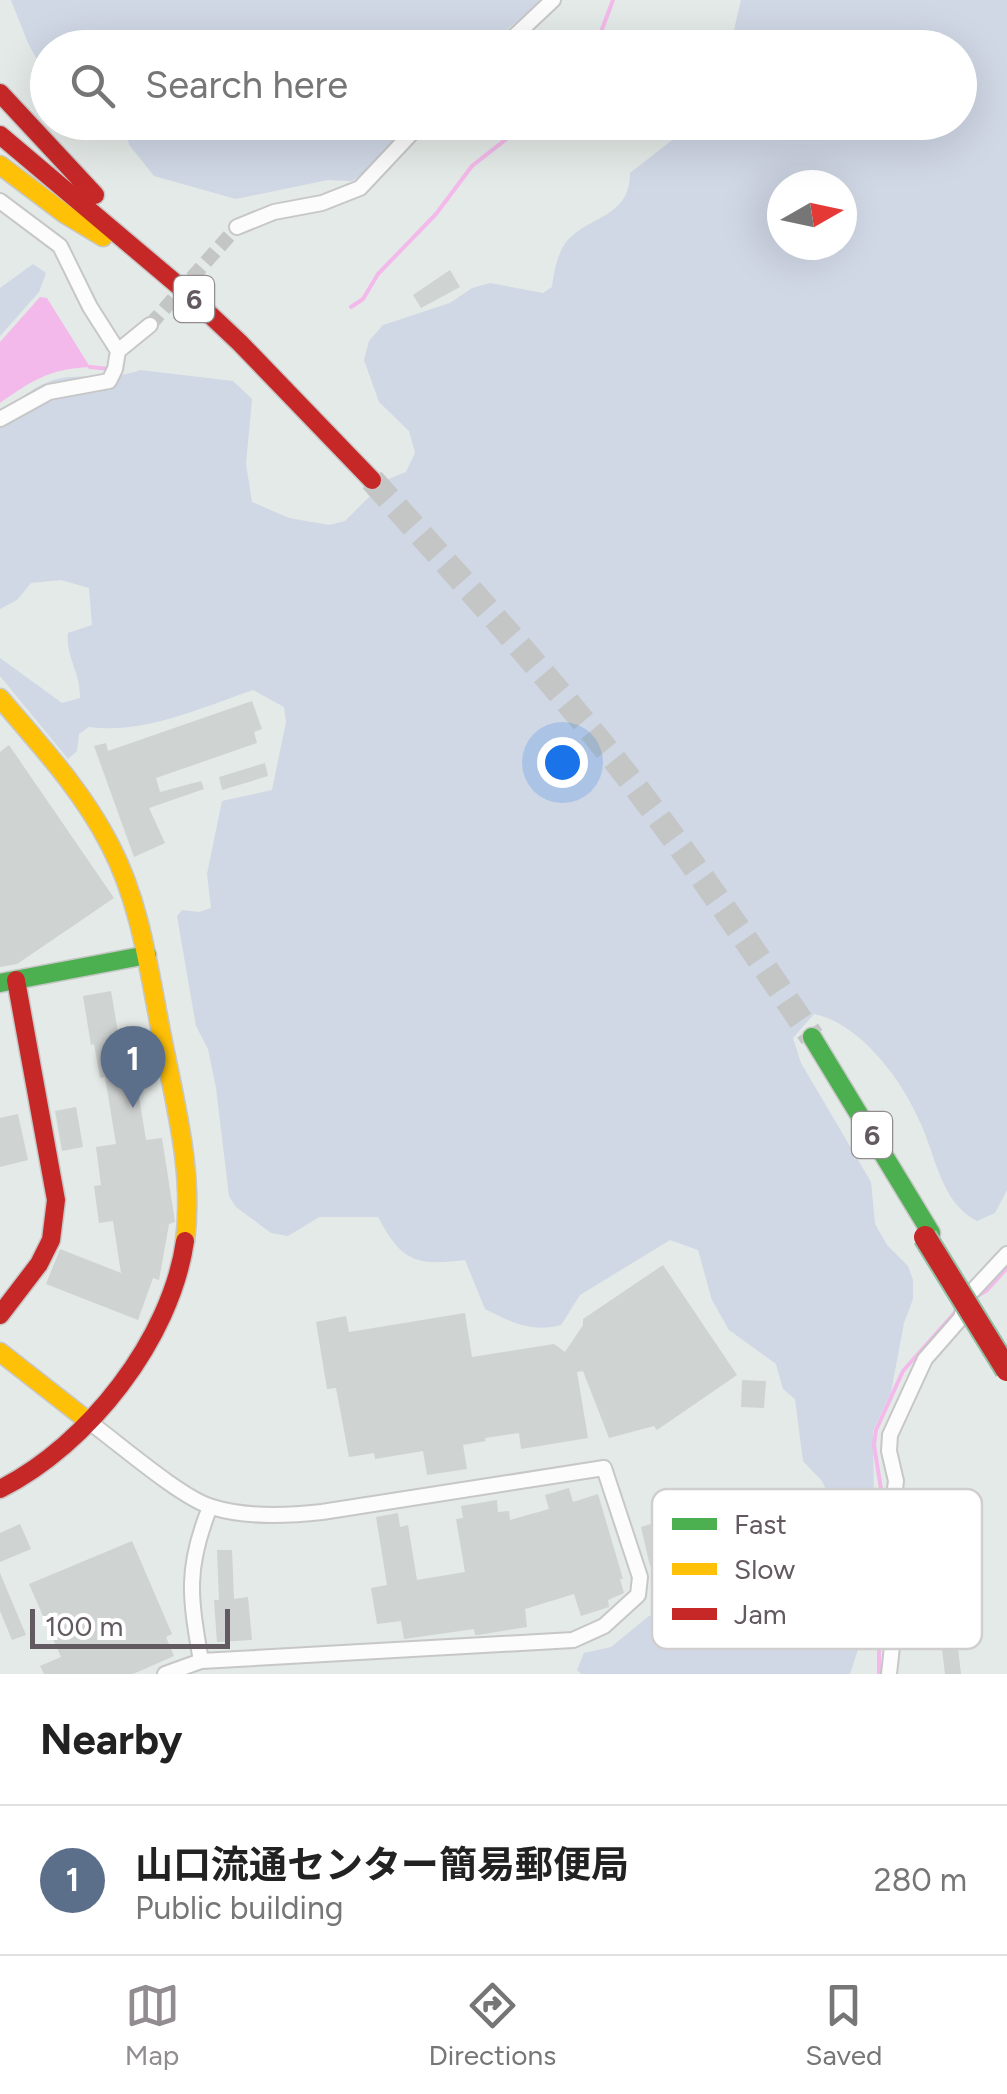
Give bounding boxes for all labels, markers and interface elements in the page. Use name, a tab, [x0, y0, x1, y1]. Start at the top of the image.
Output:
search box	[30, 30, 977, 140]
icon: search	[65, 58, 120, 113]
text: Search here	[145, 62, 348, 108]
north arrow	[767, 170, 857, 260]
road number: 6	[174, 276, 214, 322]
your location	[537, 737, 588, 788]
pin: 1	[100, 1026, 166, 1108]
road number: 6	[852, 1112, 892, 1158]
legend	[652, 1489, 982, 1649]
text: Fast	[734, 1507, 787, 1541]
text: Slow	[734, 1552, 795, 1586]
text: Jam	[734, 1597, 787, 1631]
scale bar	[30, 1604, 230, 1648]
text: 100 m	[45, 1609, 123, 1643]
text: Nearby	[40, 1714, 182, 1765]
text: 山口流通センター簡易郵便局	[135, 1842, 629, 1888]
text: 1	[66, 1861, 79, 1899]
text: 280 m	[874, 1861, 967, 1899]
text: Public building	[135, 1889, 344, 1927]
tab: Map	[125, 1978, 180, 2072]
tab: Directions	[429, 1978, 556, 2072]
tab: Saved	[805, 1978, 882, 2072]

